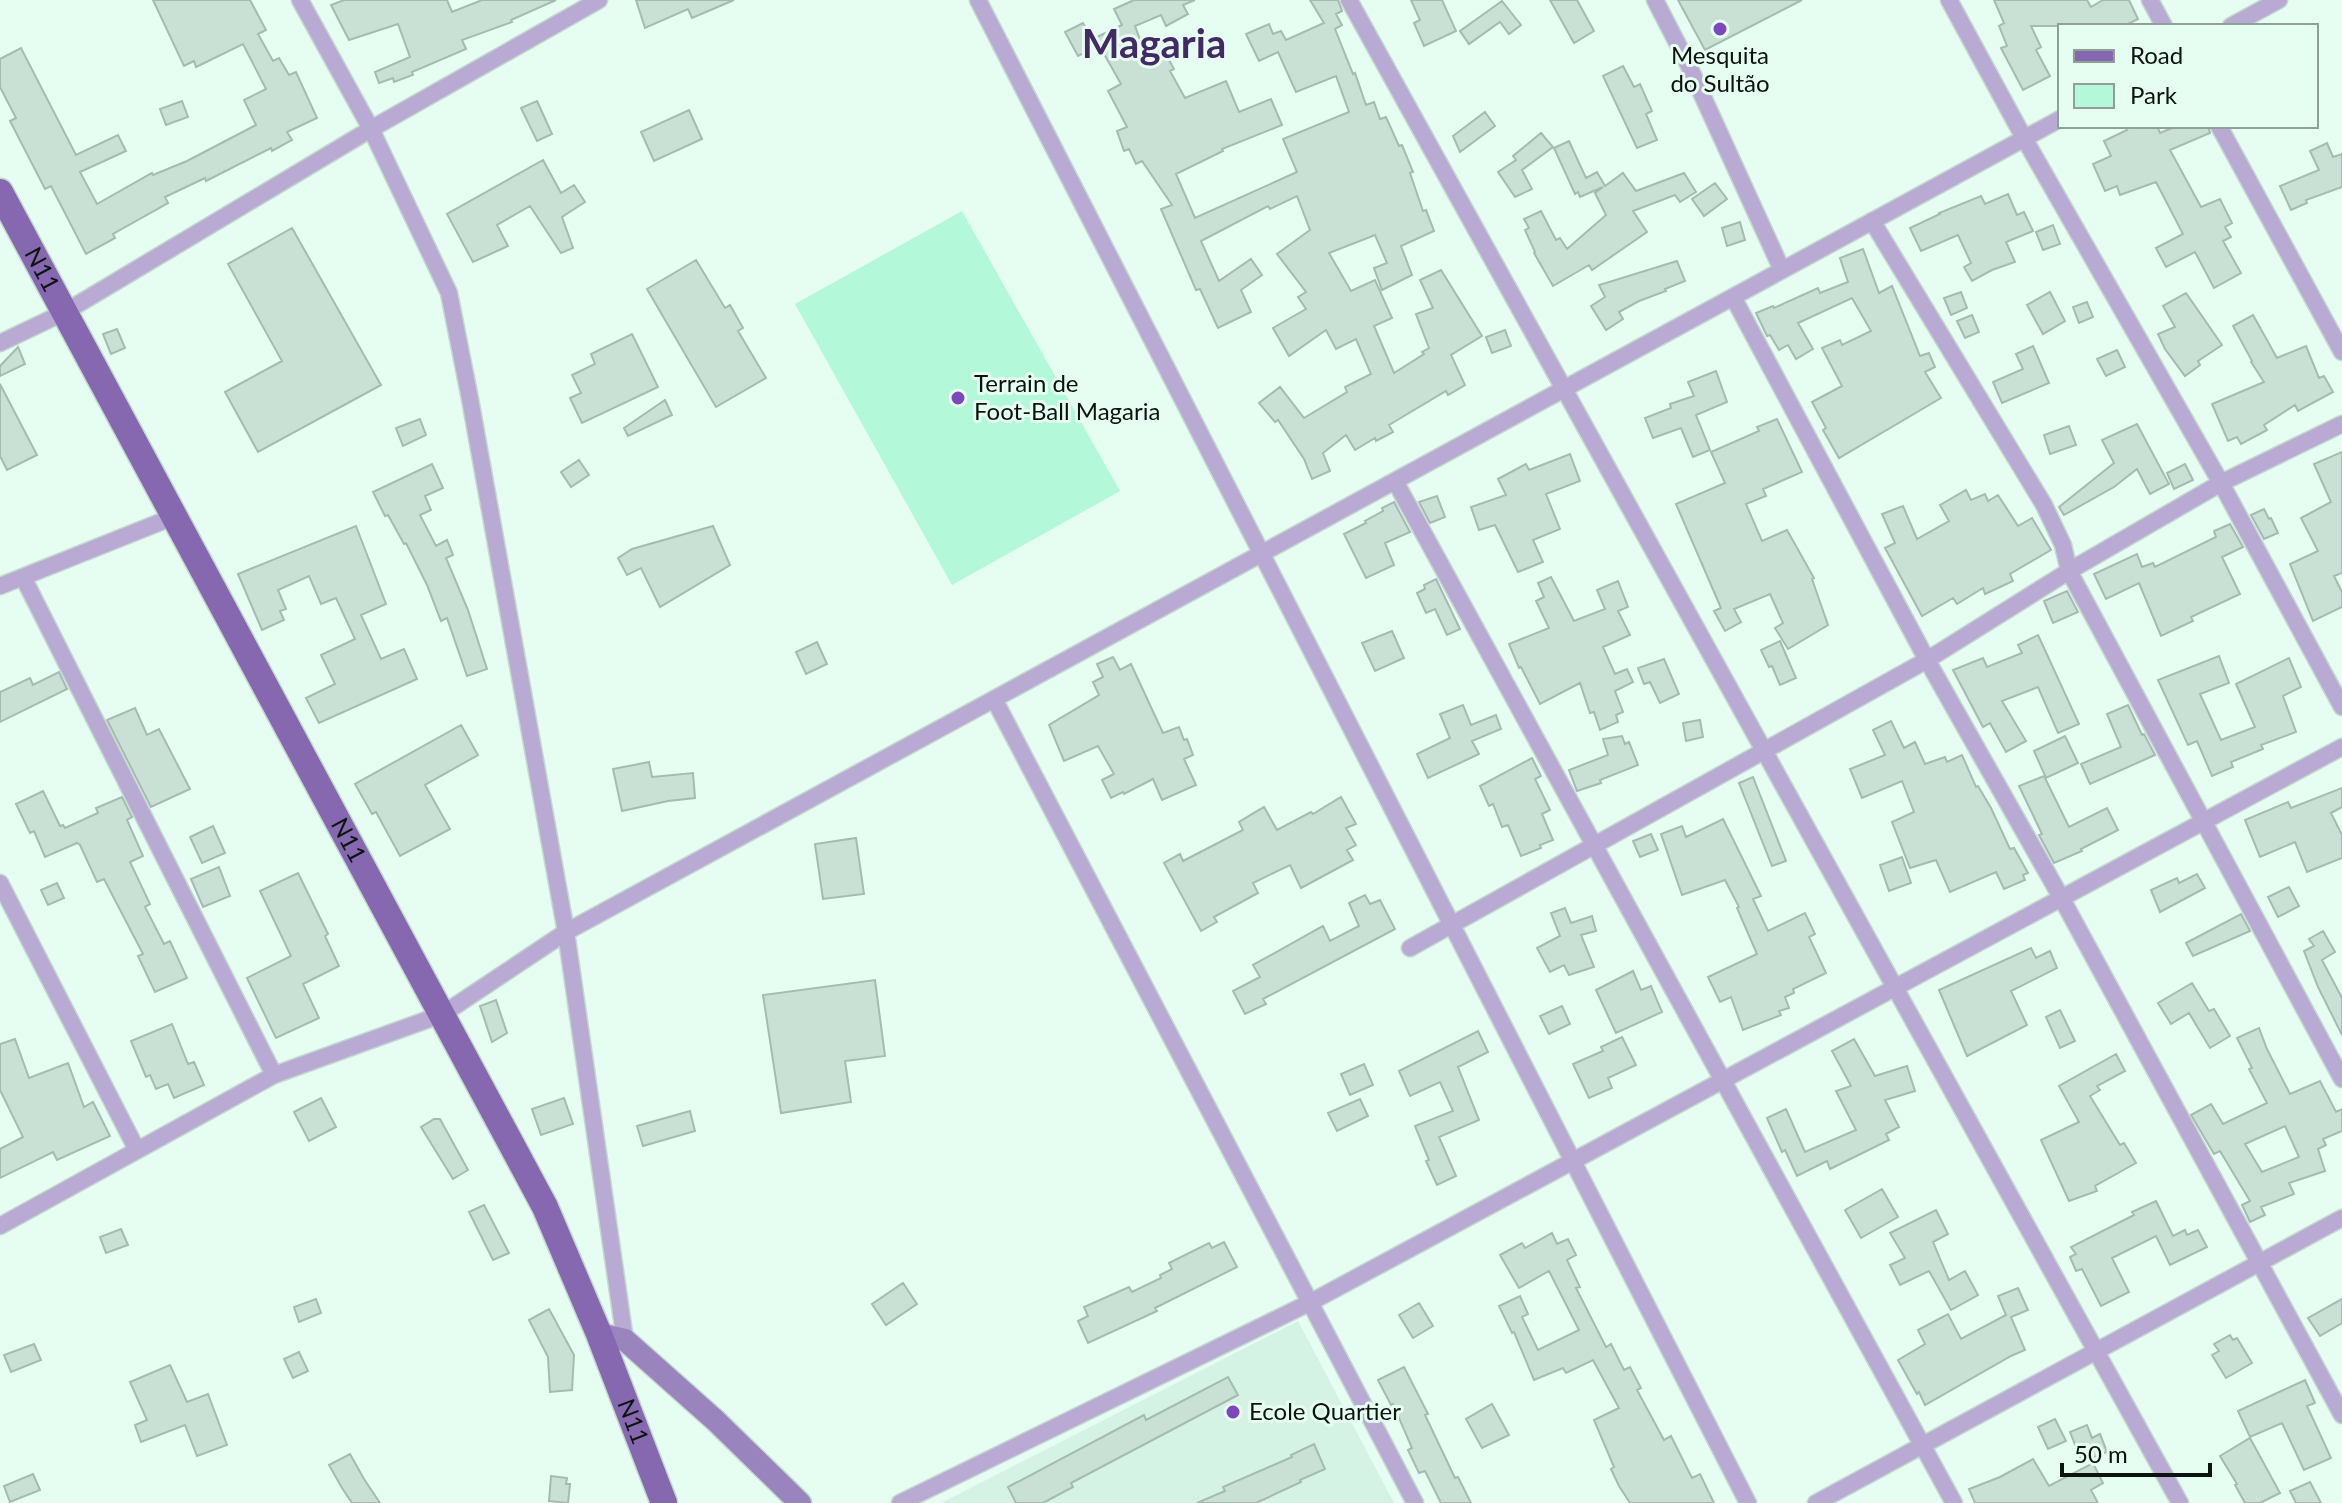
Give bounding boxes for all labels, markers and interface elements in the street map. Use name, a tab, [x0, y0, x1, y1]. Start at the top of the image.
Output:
district label: Magaria	[1082, 19, 1226, 67]
marker: Mesquita do Sultão	[1711, 20, 1729, 38]
legend	[2058, 24, 2318, 128]
place label: Mesquita do Sultão	[1670, 40, 1770, 97]
text: Road	[2130, 40, 2183, 69]
text: Park	[2130, 80, 2178, 109]
street label: N11	[19, 242, 67, 296]
place label: Terrain de Foot-Ball Magaria	[974, 368, 1160, 425]
marker: Terrain de Foot-Ball Magaria	[949, 389, 967, 407]
street label: N11	[326, 813, 373, 867]
street label: N11	[612, 1394, 656, 1448]
place label: Ecole Quartier	[1249, 1396, 1401, 1425]
marker: Ecole Quartier	[1224, 1403, 1242, 1421]
scale bar	[2062, 1427, 2210, 1477]
text: 50 m	[2074, 1439, 2128, 1468]

